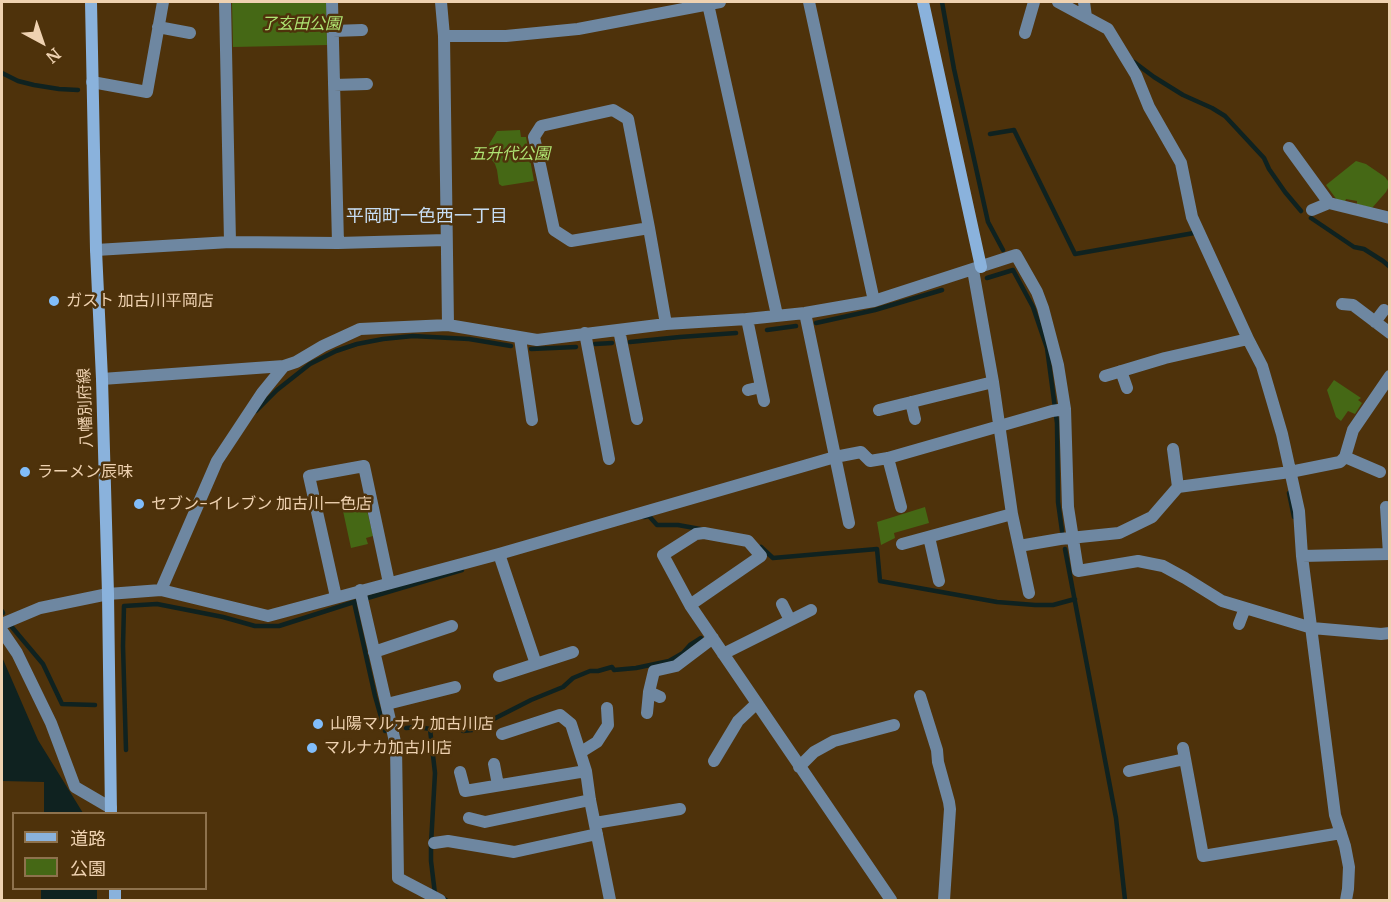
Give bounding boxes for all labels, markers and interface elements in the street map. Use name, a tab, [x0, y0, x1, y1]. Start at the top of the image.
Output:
north arrow	[12, 12, 72, 72]
park label: 了玄田公園	[261, 14, 341, 34]
text: N	[42, 44, 65, 68]
park label: 五升代公園	[470, 144, 550, 164]
district label: 平岡町一色西一丁目	[346, 206, 508, 228]
place label: ガスト 加古川平岡店	[66, 291, 214, 311]
marker: ガスト 加古川平岡店	[47, 294, 61, 308]
street label: 八幡別府線	[75, 368, 97, 448]
place label: ラーメン辰味	[37, 462, 133, 482]
marker: ラーメン辰味	[18, 465, 32, 479]
place label: セブン-イレブン 加古川一色店	[151, 494, 372, 514]
marker: セブン-イレブン 加古川一色店	[132, 497, 146, 511]
place label: 山陽マルナカ 加古川店	[330, 714, 494, 734]
marker: 山陽マルナカ 加古川店	[311, 717, 325, 731]
place label: マルナカ加古川店	[324, 738, 452, 758]
marker: マルナカ加古川店	[305, 741, 319, 755]
legend	[12, 812, 207, 890]
text: 道路	[70, 827, 106, 850]
text: 公園	[70, 857, 106, 880]

